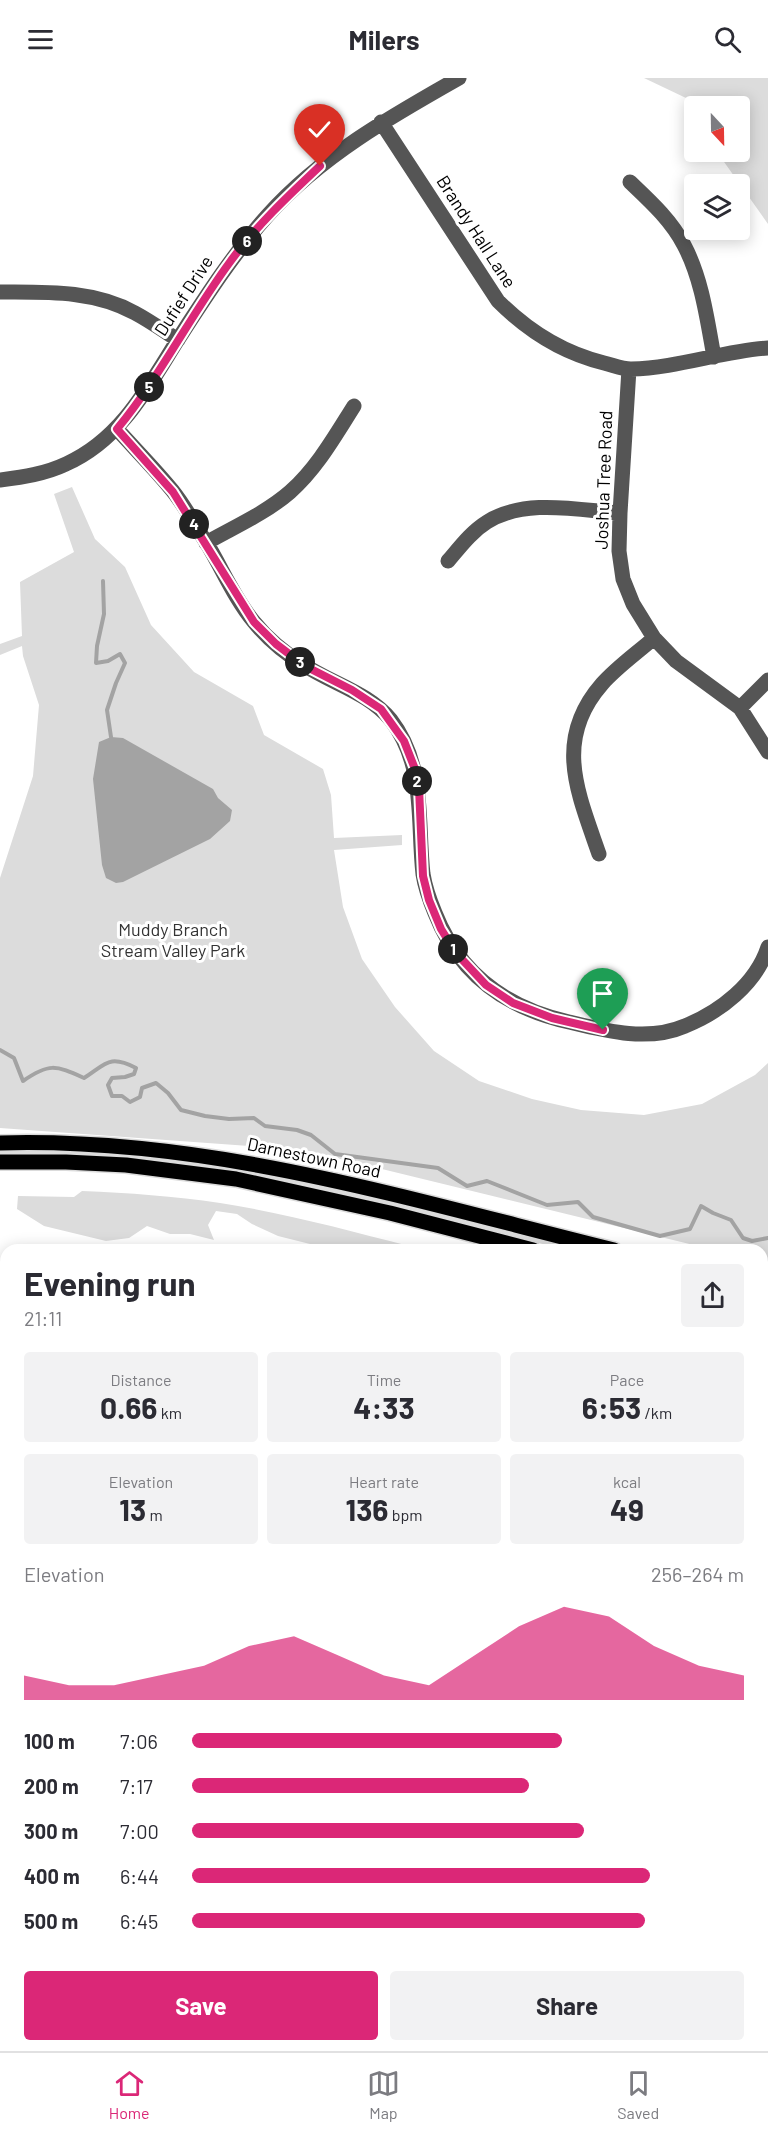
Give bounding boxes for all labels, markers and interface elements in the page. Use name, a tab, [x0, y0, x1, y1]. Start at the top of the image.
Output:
icon: menu	[24, 23, 57, 56]
text: Milers	[348, 23, 420, 55]
icon: search	[711, 23, 744, 56]
north arrow	[684, 96, 750, 162]
map controls	[684, 96, 750, 240]
pin	[294, 104, 345, 166]
icon: check	[303, 113, 336, 146]
street label: Brandy Hall Lane	[432, 171, 521, 292]
button: layers	[684, 174, 750, 240]
pin: 6	[232, 226, 262, 256]
text: 6	[243, 231, 251, 250]
street label: Dufief Drive	[149, 251, 217, 340]
pin: 5	[134, 372, 164, 402]
text: 5	[145, 377, 153, 396]
street label: Joshua Tree Road	[590, 410, 616, 550]
pin: 4	[179, 509, 209, 539]
text: 4	[189, 514, 199, 533]
pin: 3	[285, 647, 315, 677]
text: 3	[296, 652, 304, 671]
pin: 2	[402, 766, 432, 796]
text: 2	[413, 771, 421, 790]
park label: Muddy Branch Stream Valley Park	[101, 918, 245, 961]
pin: 1	[438, 934, 468, 964]
text: 1	[450, 939, 456, 958]
pin	[577, 968, 628, 1030]
icon: arrive	[586, 977, 619, 1010]
street label: Darnestown Road	[245, 1132, 383, 1182]
text: Evening run	[24, 1263, 196, 1303]
button: share	[681, 1264, 744, 1327]
text: 21:11	[24, 1306, 62, 1330]
text: Distance	[111, 1370, 171, 1389]
text: Time	[367, 1370, 401, 1389]
text: Pace	[610, 1370, 644, 1389]
text: 0.66	[100, 1389, 157, 1425]
text: 4:33	[353, 1389, 415, 1425]
text: 6:53	[582, 1389, 641, 1425]
text: km	[157, 1403, 182, 1422]
text: /km	[641, 1403, 672, 1422]
text: Elevation	[109, 1472, 173, 1491]
text: Heart rate	[349, 1472, 419, 1491]
text: kcal	[613, 1472, 641, 1491]
text: 13	[119, 1491, 146, 1527]
text: 136	[346, 1491, 388, 1527]
text: 49	[610, 1491, 644, 1527]
text: m	[146, 1505, 163, 1524]
text: bpm	[388, 1505, 422, 1524]
text: Elevation	[24, 1562, 105, 1586]
text: 256–264 m	[651, 1562, 744, 1586]
text: 100 m	[24, 1729, 75, 1753]
text: 7:06	[120, 1729, 158, 1753]
text: 200 m	[24, 1774, 79, 1798]
text: 7:17	[120, 1774, 153, 1798]
text: 300 m	[24, 1819, 78, 1843]
text: 7:00	[120, 1819, 159, 1843]
text: 400 m	[24, 1864, 80, 1888]
text: 6:44	[120, 1864, 159, 1888]
text: 500 m	[24, 1909, 78, 1933]
text: 6:45	[120, 1909, 158, 1933]
button: Save	[24, 1971, 378, 2040]
button: Share	[390, 1971, 744, 2040]
tab: Home	[109, 2067, 150, 2122]
tab: Map	[367, 2067, 400, 2122]
tab: Saved	[617, 2067, 659, 2122]

